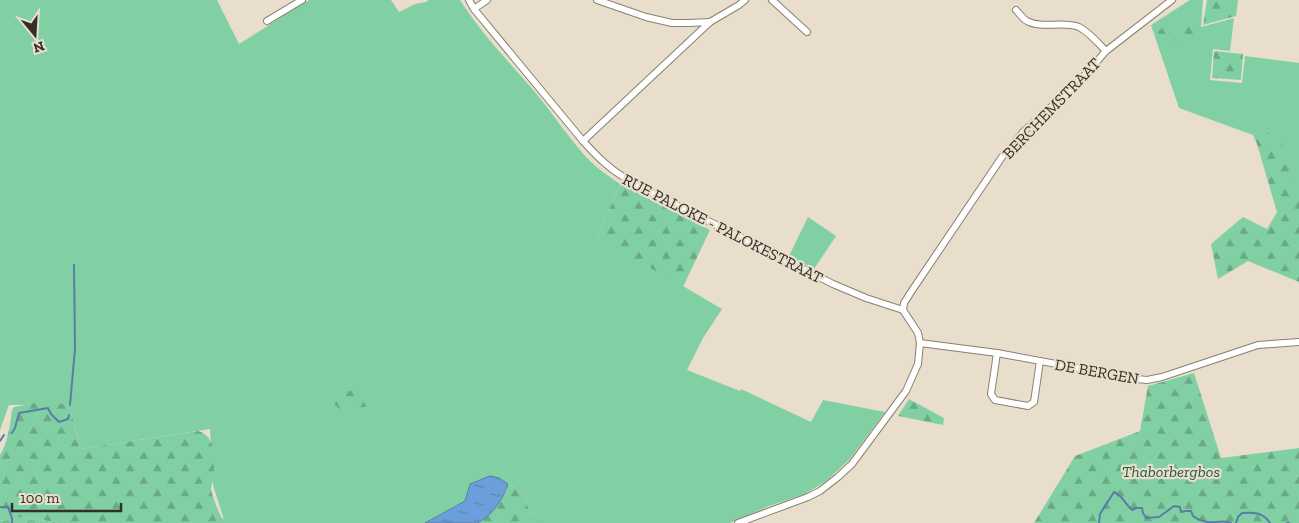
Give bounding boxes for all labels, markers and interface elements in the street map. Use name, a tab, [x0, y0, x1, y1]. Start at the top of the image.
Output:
north arrow	[10, 10, 60, 60]
text: N	[31, 37, 47, 57]
street label: BERCHEMSTRAAT	[998, 54, 1104, 163]
street label: RUE PALOKE - PALOKESTRAAT	[619, 170, 826, 287]
street label: DE BERGEN	[1053, 355, 1141, 388]
park label: Thaborbergbos	[1122, 462, 1220, 481]
scale bar	[12, 480, 121, 512]
text: 100 m	[20, 489, 59, 507]

